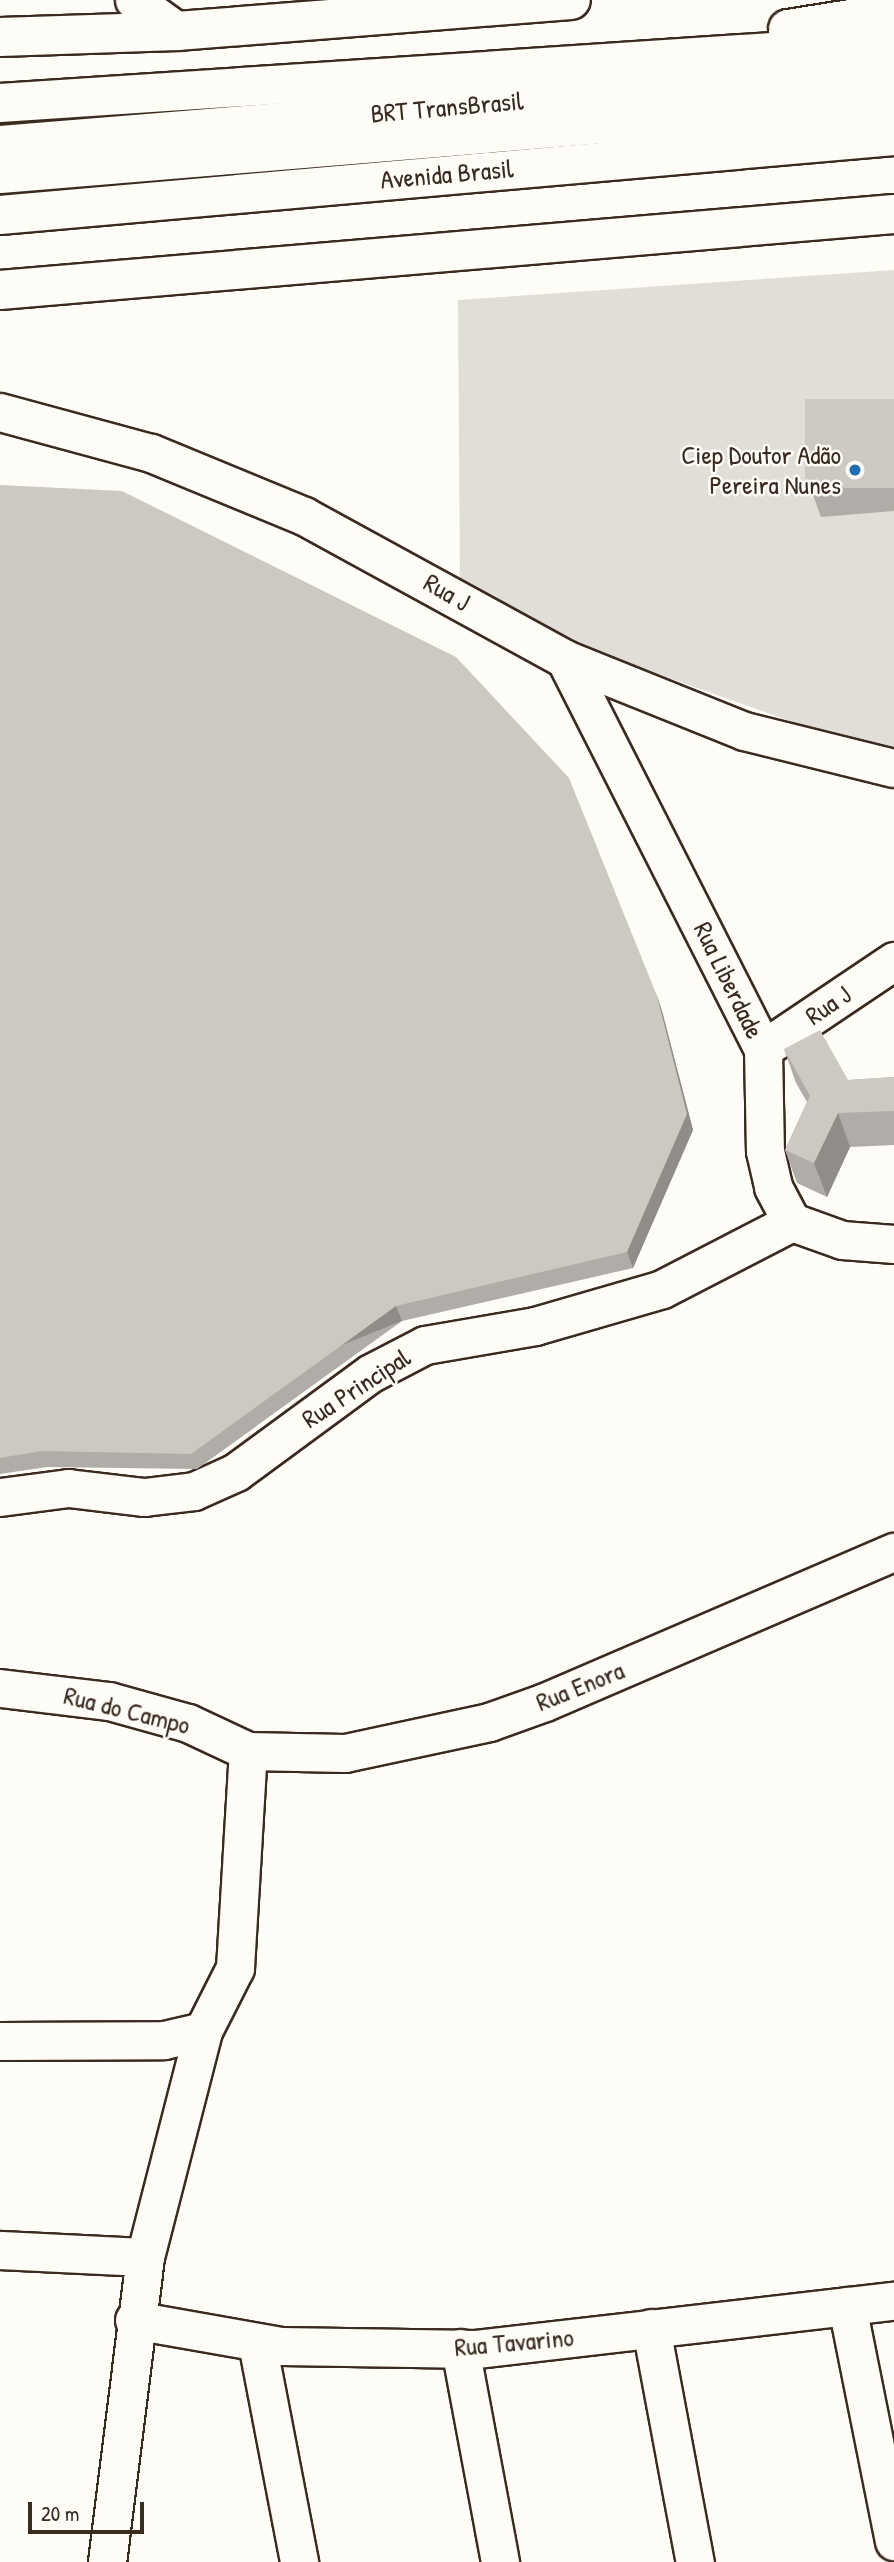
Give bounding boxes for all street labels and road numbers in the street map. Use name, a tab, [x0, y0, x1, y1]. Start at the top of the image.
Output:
street label: BRT TransBrasil	[369, 85, 525, 129]
street label: Avenida Brasil	[379, 153, 515, 195]
street label: Rua J	[418, 566, 476, 618]
street label: Rua Liberdade	[687, 917, 771, 1043]
street label: Rua J	[799, 979, 857, 1031]
street label: Rua Principal	[296, 1342, 416, 1434]
street label: Rua Enora	[531, 1654, 629, 1718]
street label: Rua do Campo	[61, 1679, 193, 1741]
street label: Rua Tavarino	[453, 2321, 575, 2363]

